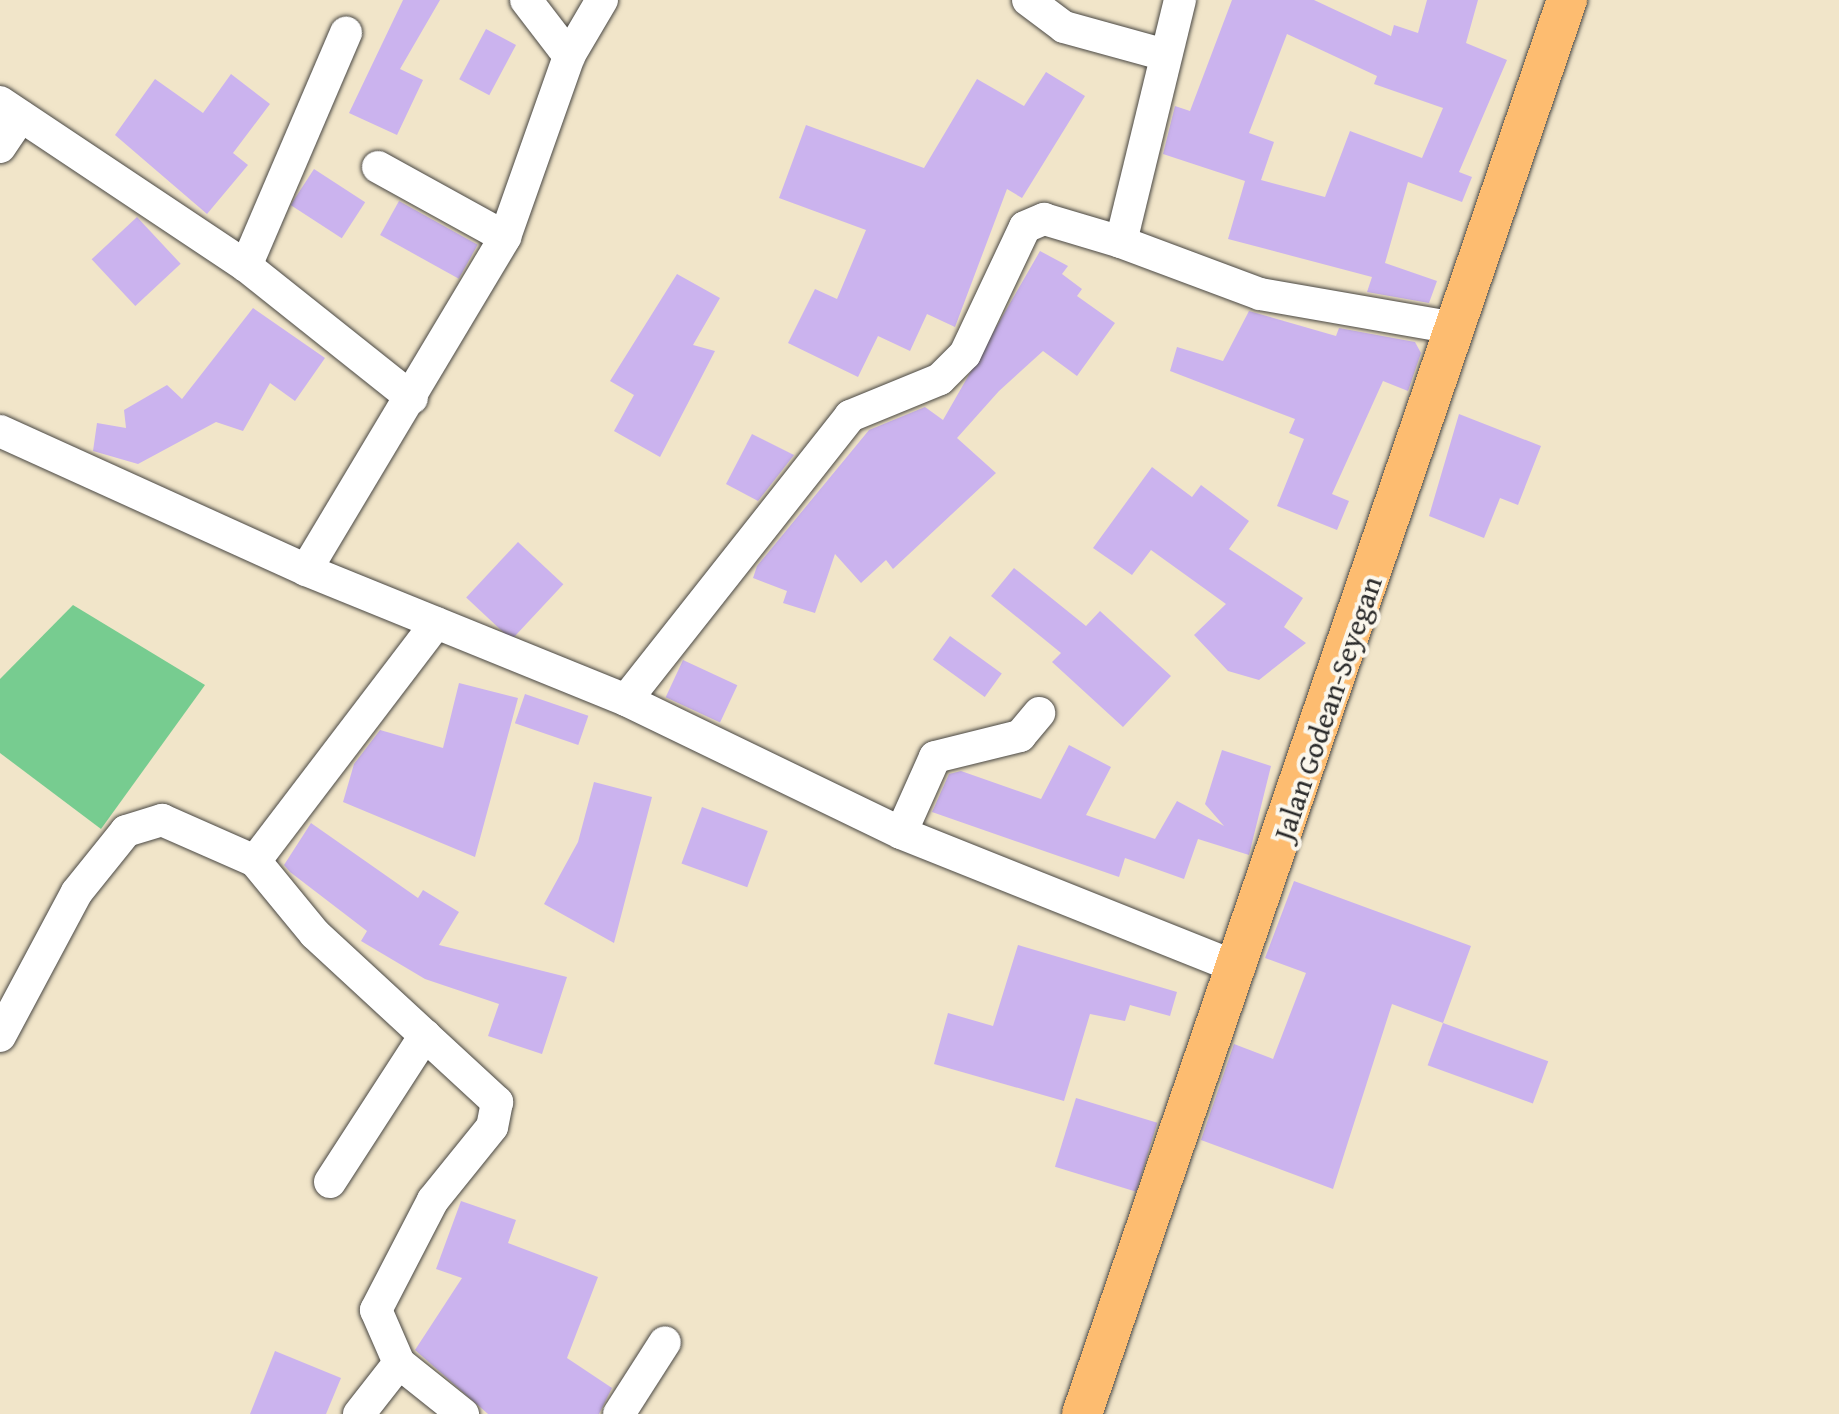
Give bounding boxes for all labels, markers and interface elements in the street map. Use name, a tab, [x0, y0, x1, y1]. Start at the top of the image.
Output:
street label: Jalan Godean-Seyegan	[1265, 571, 1389, 845]

